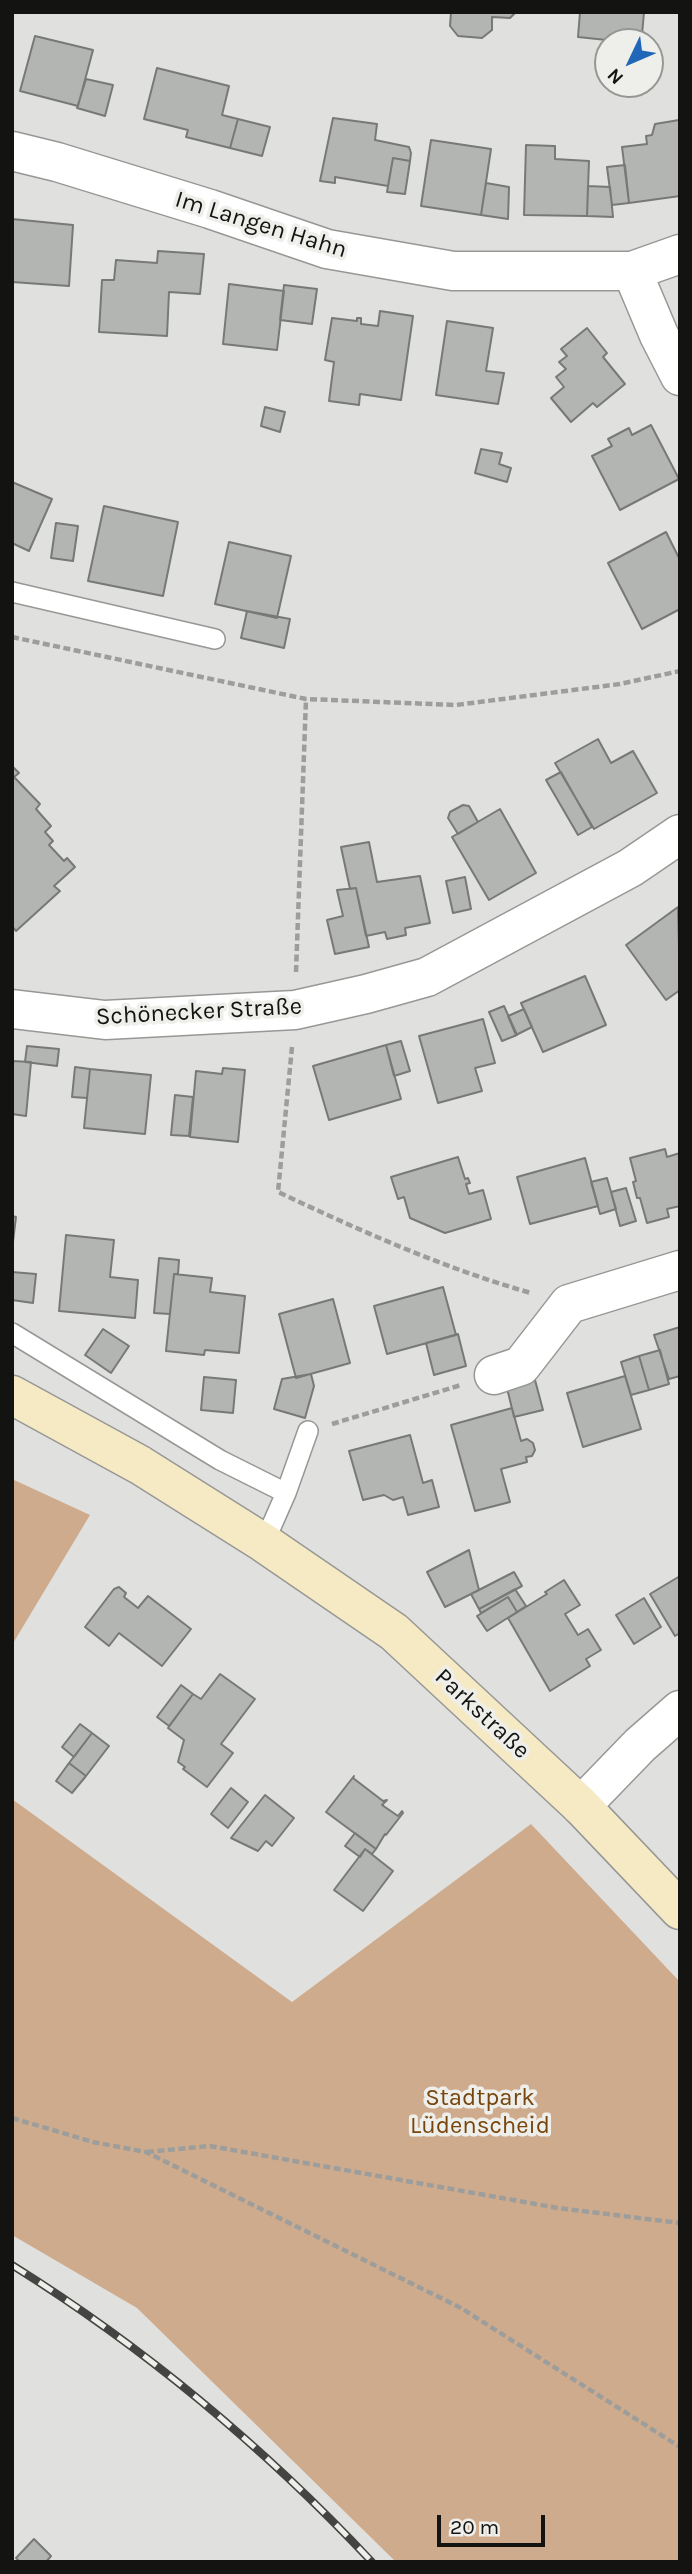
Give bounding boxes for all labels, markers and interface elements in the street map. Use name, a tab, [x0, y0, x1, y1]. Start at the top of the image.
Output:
north arrow	[594, 28, 664, 98]
text: N	[603, 64, 628, 89]
street label: Im Langen Hahn	[172, 185, 350, 265]
street label: Schönecker Straße	[95, 992, 303, 1032]
street label: Parkstraße	[429, 1663, 535, 1765]
park label: Stadtpark Lüdenscheid	[410, 2084, 550, 2140]
scale bar	[440, 2500, 548, 2544]
text: 20 m	[450, 2515, 499, 2539]

